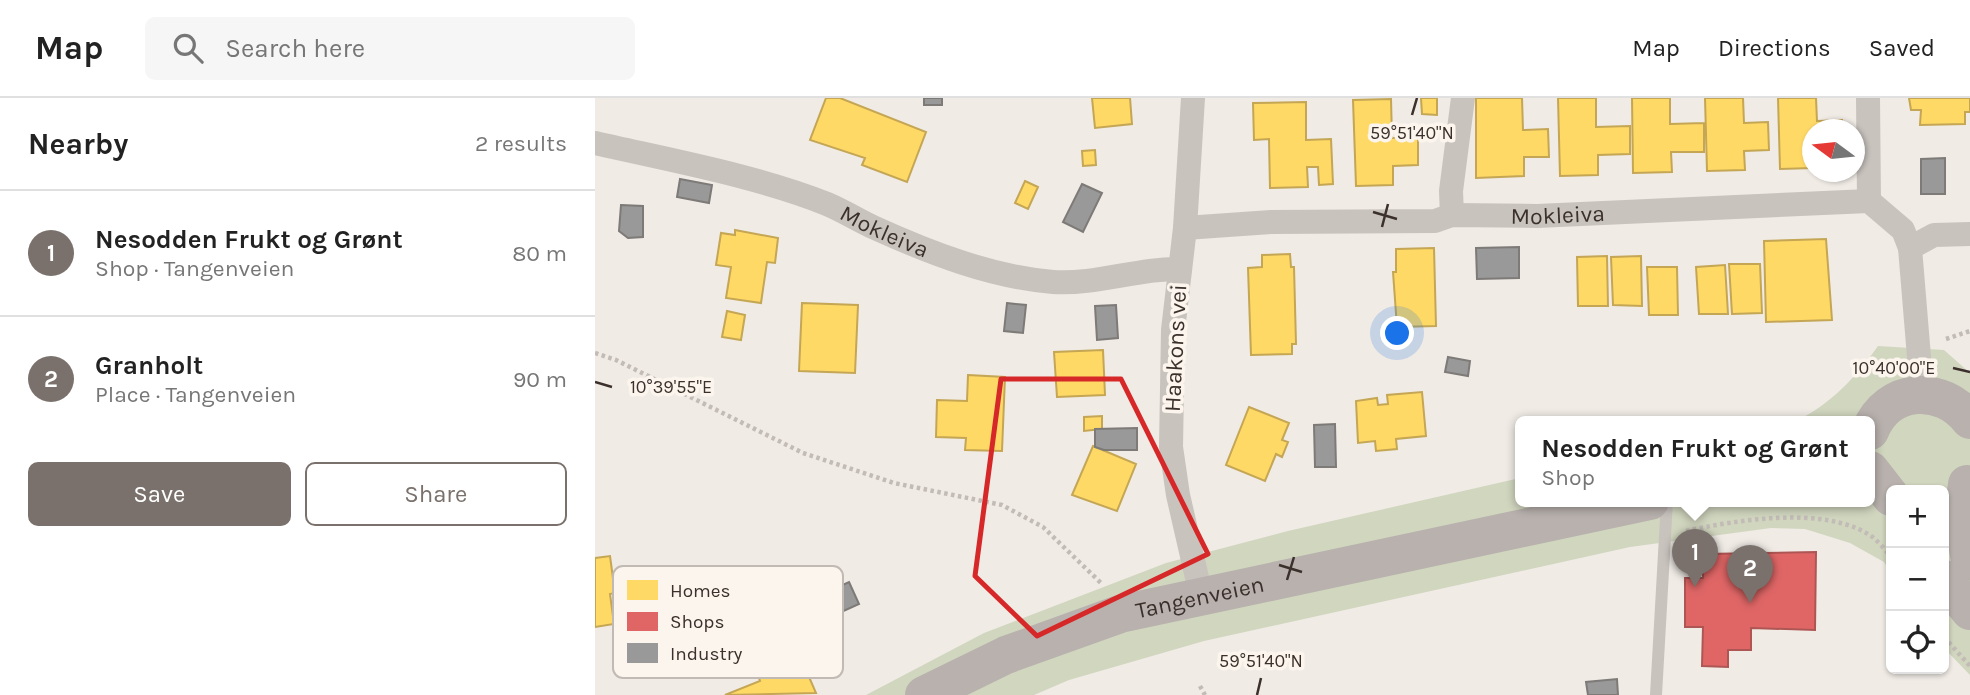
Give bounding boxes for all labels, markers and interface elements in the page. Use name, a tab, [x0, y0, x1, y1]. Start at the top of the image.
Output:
search box	[145, 17, 635, 80]
text: Map	[35, 29, 103, 67]
icon: search	[169, 29, 207, 67]
text: Search here	[225, 33, 365, 64]
text: Map	[1632, 34, 1680, 62]
text: Directions	[1718, 34, 1831, 62]
text: Saved	[1869, 34, 1935, 62]
north arrow	[1802, 119, 1865, 182]
text: 59°51'40"N	[1370, 122, 1454, 144]
text: Nearby	[28, 126, 128, 162]
text: 2 results	[475, 130, 567, 157]
street label: Mokleiva	[835, 200, 933, 263]
street label: Mokleiva	[1510, 200, 1606, 230]
text: Nesodden Frukt og Grønt	[95, 224, 403, 255]
text: 1	[47, 240, 55, 267]
text: 80 m	[512, 240, 567, 267]
text: Shop · Tangenveien	[95, 255, 294, 282]
street label: Haakons vei	[1159, 283, 1192, 413]
your location	[1380, 316, 1414, 350]
text: Granholt	[95, 350, 203, 381]
text: 10°40'00"E	[1853, 357, 1935, 379]
text: 2	[44, 366, 58, 393]
text: 90 m	[513, 366, 567, 393]
text: 10°39'55"E	[630, 376, 712, 398]
text: Place · Tangenveien	[95, 381, 296, 408]
popup	[1515, 416, 1875, 507]
text: Nesodden Frukt og Grønt	[1541, 433, 1849, 464]
button: Save	[28, 462, 291, 526]
button: Share	[305, 462, 567, 526]
text: Shop	[1541, 464, 1595, 491]
map controls	[1886, 485, 1949, 674]
button: +	[1886, 485, 1949, 548]
pin: 1	[1672, 529, 1718, 587]
pin: 2	[1727, 545, 1773, 603]
button: −	[1886, 548, 1949, 611]
legend	[613, 566, 843, 678]
street label: Tangenveien	[1133, 571, 1267, 624]
text: Homes	[670, 580, 731, 602]
text: Shops	[670, 611, 724, 633]
button: locate	[1886, 611, 1949, 674]
text: Industry	[670, 643, 743, 665]
text: 59°51'40"N	[1219, 650, 1303, 672]

